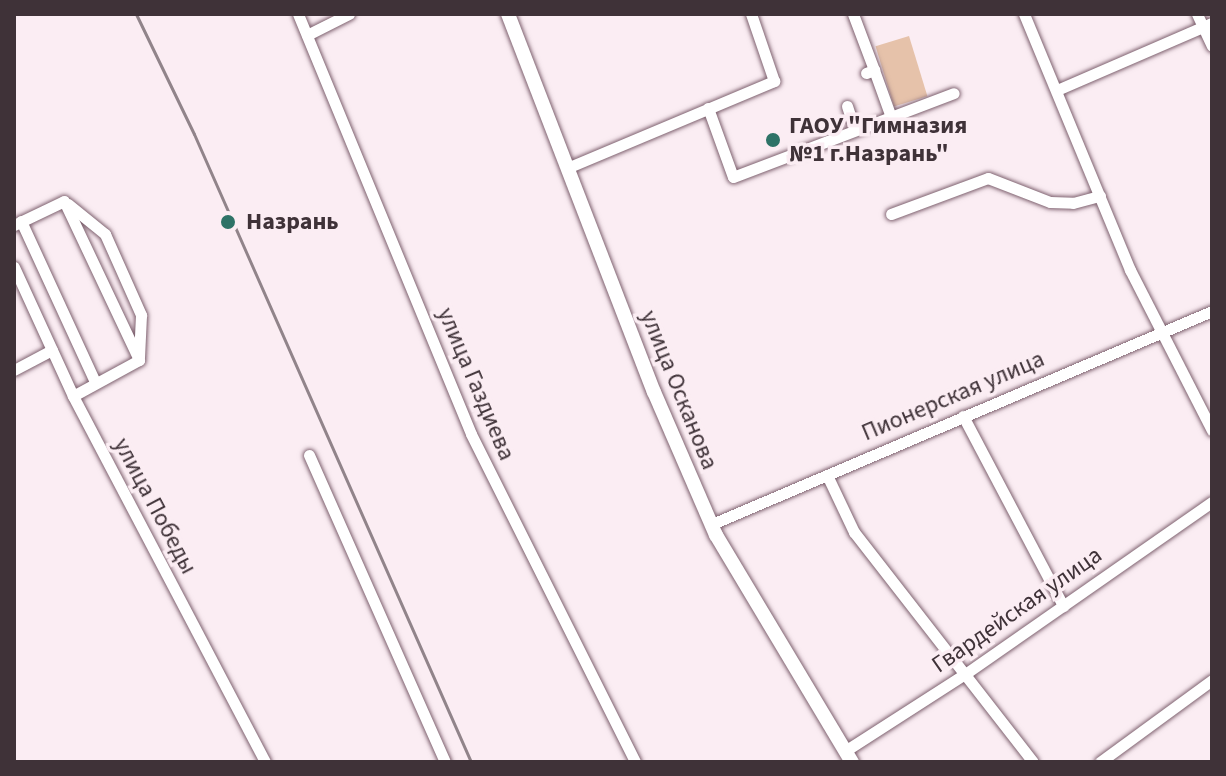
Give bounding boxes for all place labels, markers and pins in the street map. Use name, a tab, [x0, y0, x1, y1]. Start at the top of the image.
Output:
place label: ГАОУ "Гимназия №1 г.Назрань"	[789, 112, 967, 168]
marker: ГАОУ "Гимназия №1 г.Назрань"	[764, 131, 782, 149]
place label: Назрань	[246, 208, 339, 236]
marker: Назрань	[217, 211, 239, 233]

